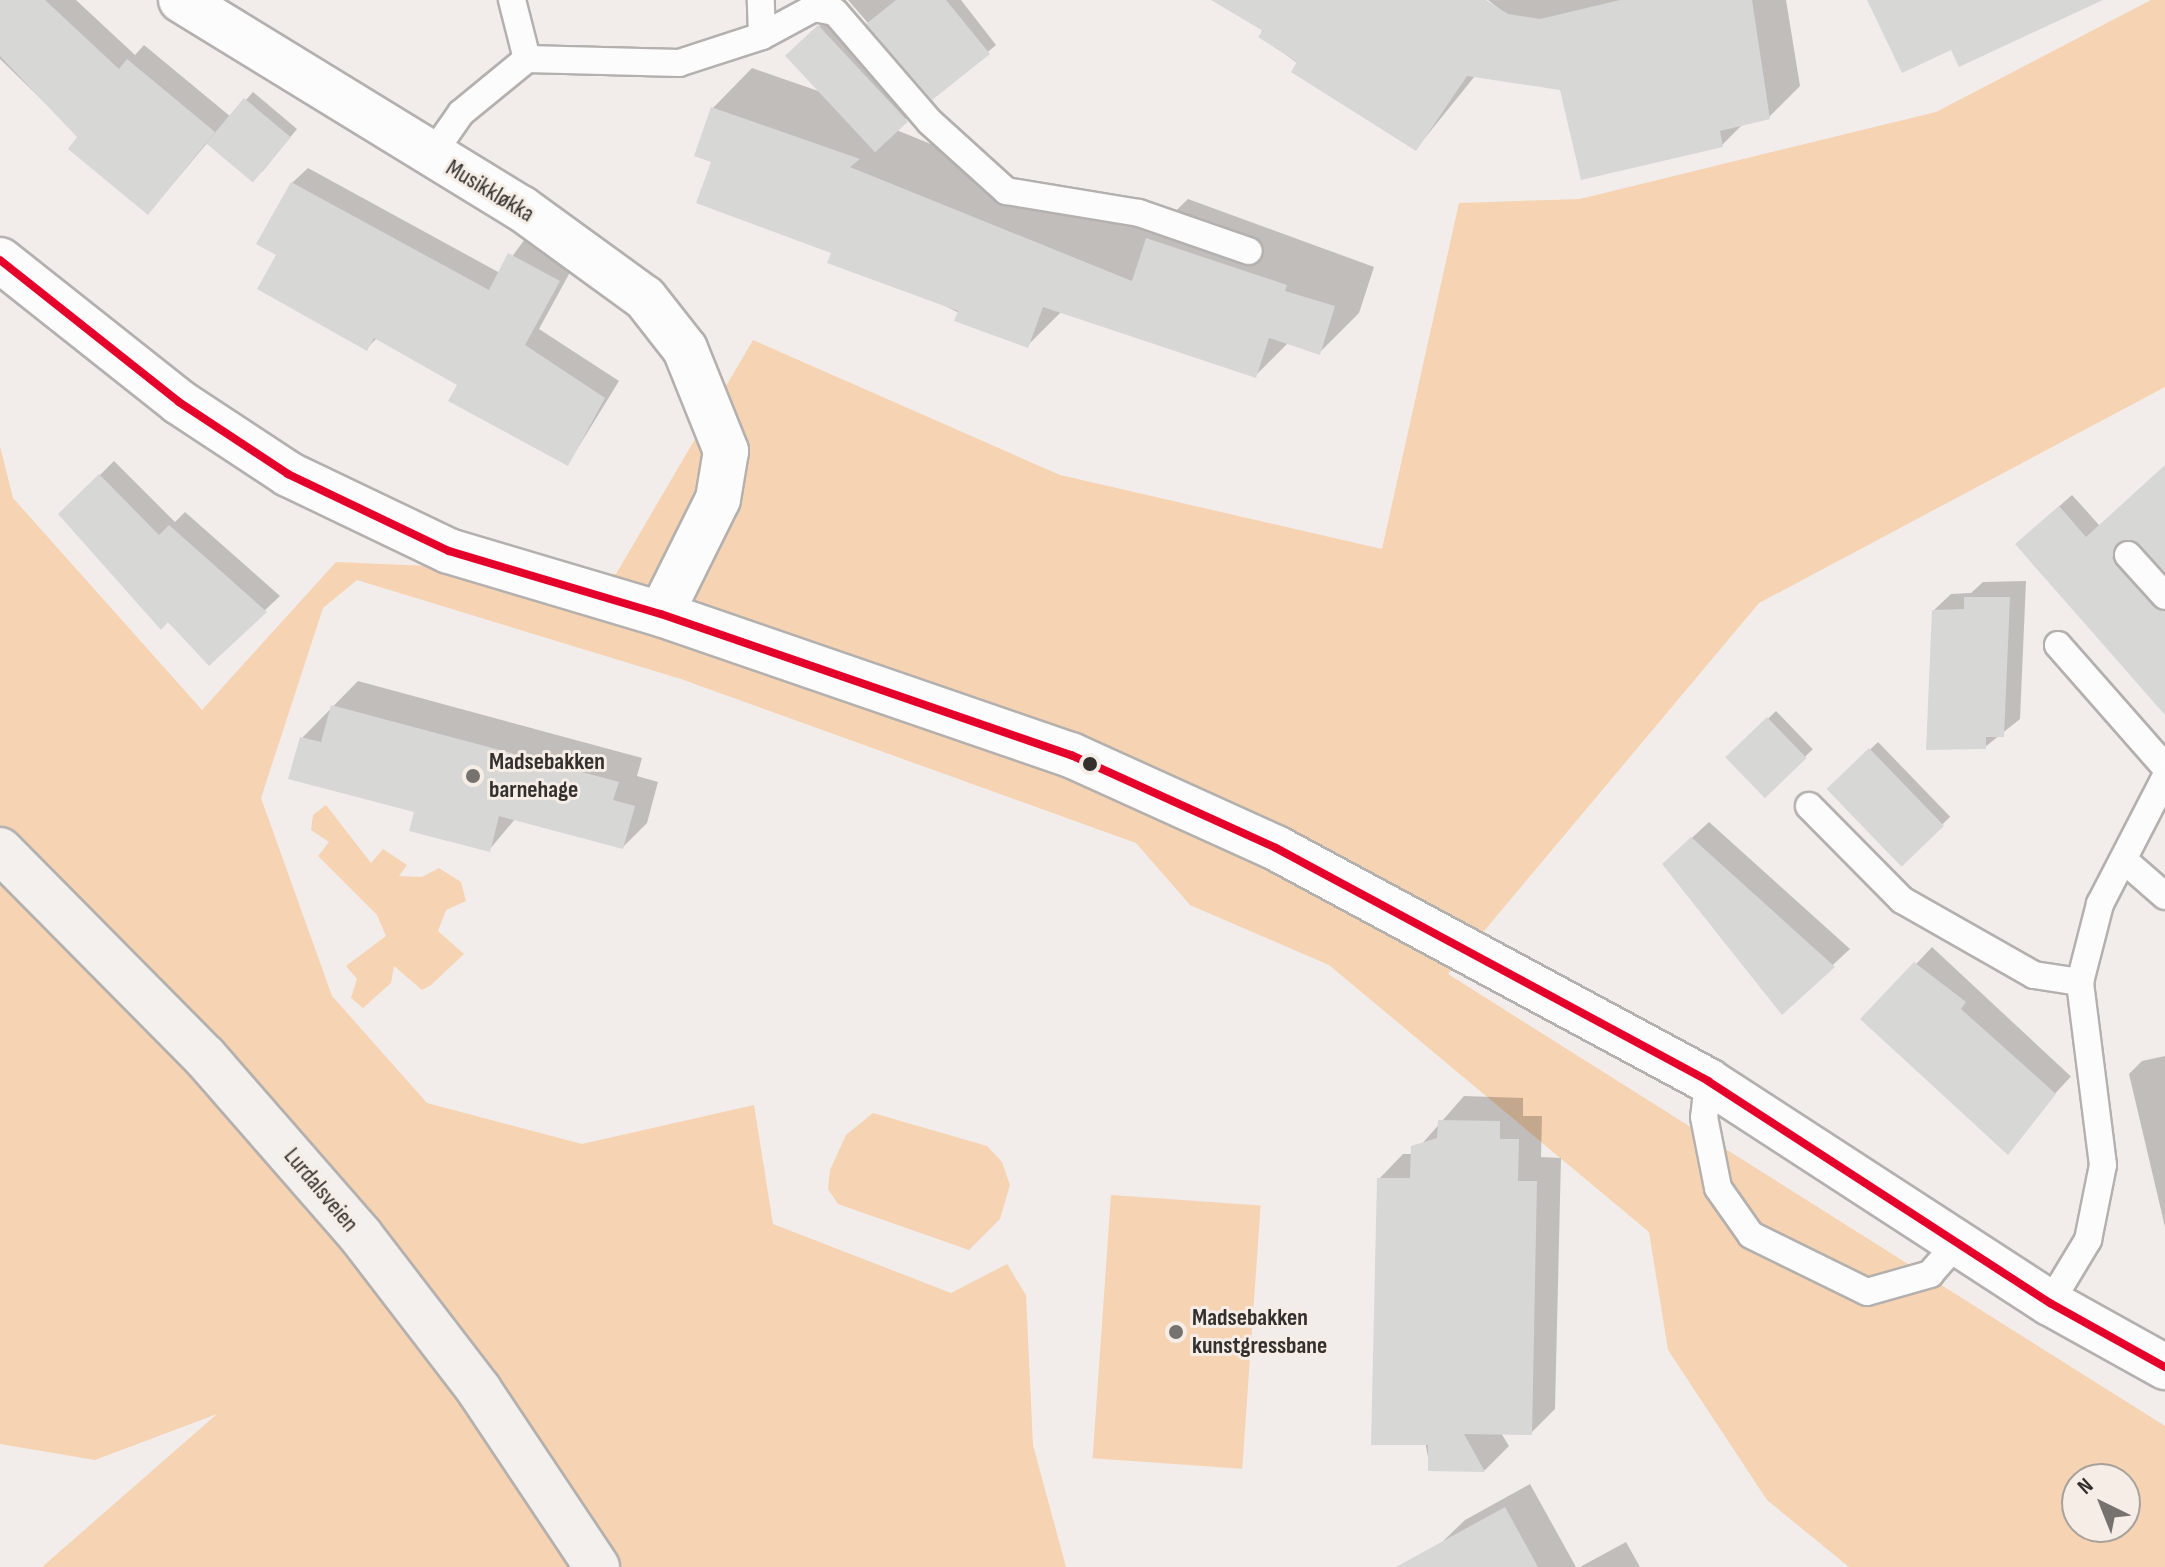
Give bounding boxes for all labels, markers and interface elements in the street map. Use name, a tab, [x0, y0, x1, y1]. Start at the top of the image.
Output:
street label: Musikkløkka	[441, 153, 539, 229]
place label: Madsebakken barnehage	[489, 748, 605, 804]
unlabelled marker	[1082, 756, 1098, 772]
marker: Madsebakken barnehage	[464, 767, 482, 785]
street label: Lurdalsveien	[278, 1142, 364, 1238]
place label: Madsebakken kunstgressbane	[1192, 1304, 1327, 1360]
marker: Madsebakken kunstgressbane	[1167, 1323, 1185, 1341]
north arrow	[2061, 1463, 2141, 1543]
text: N	[2072, 1473, 2099, 1500]

